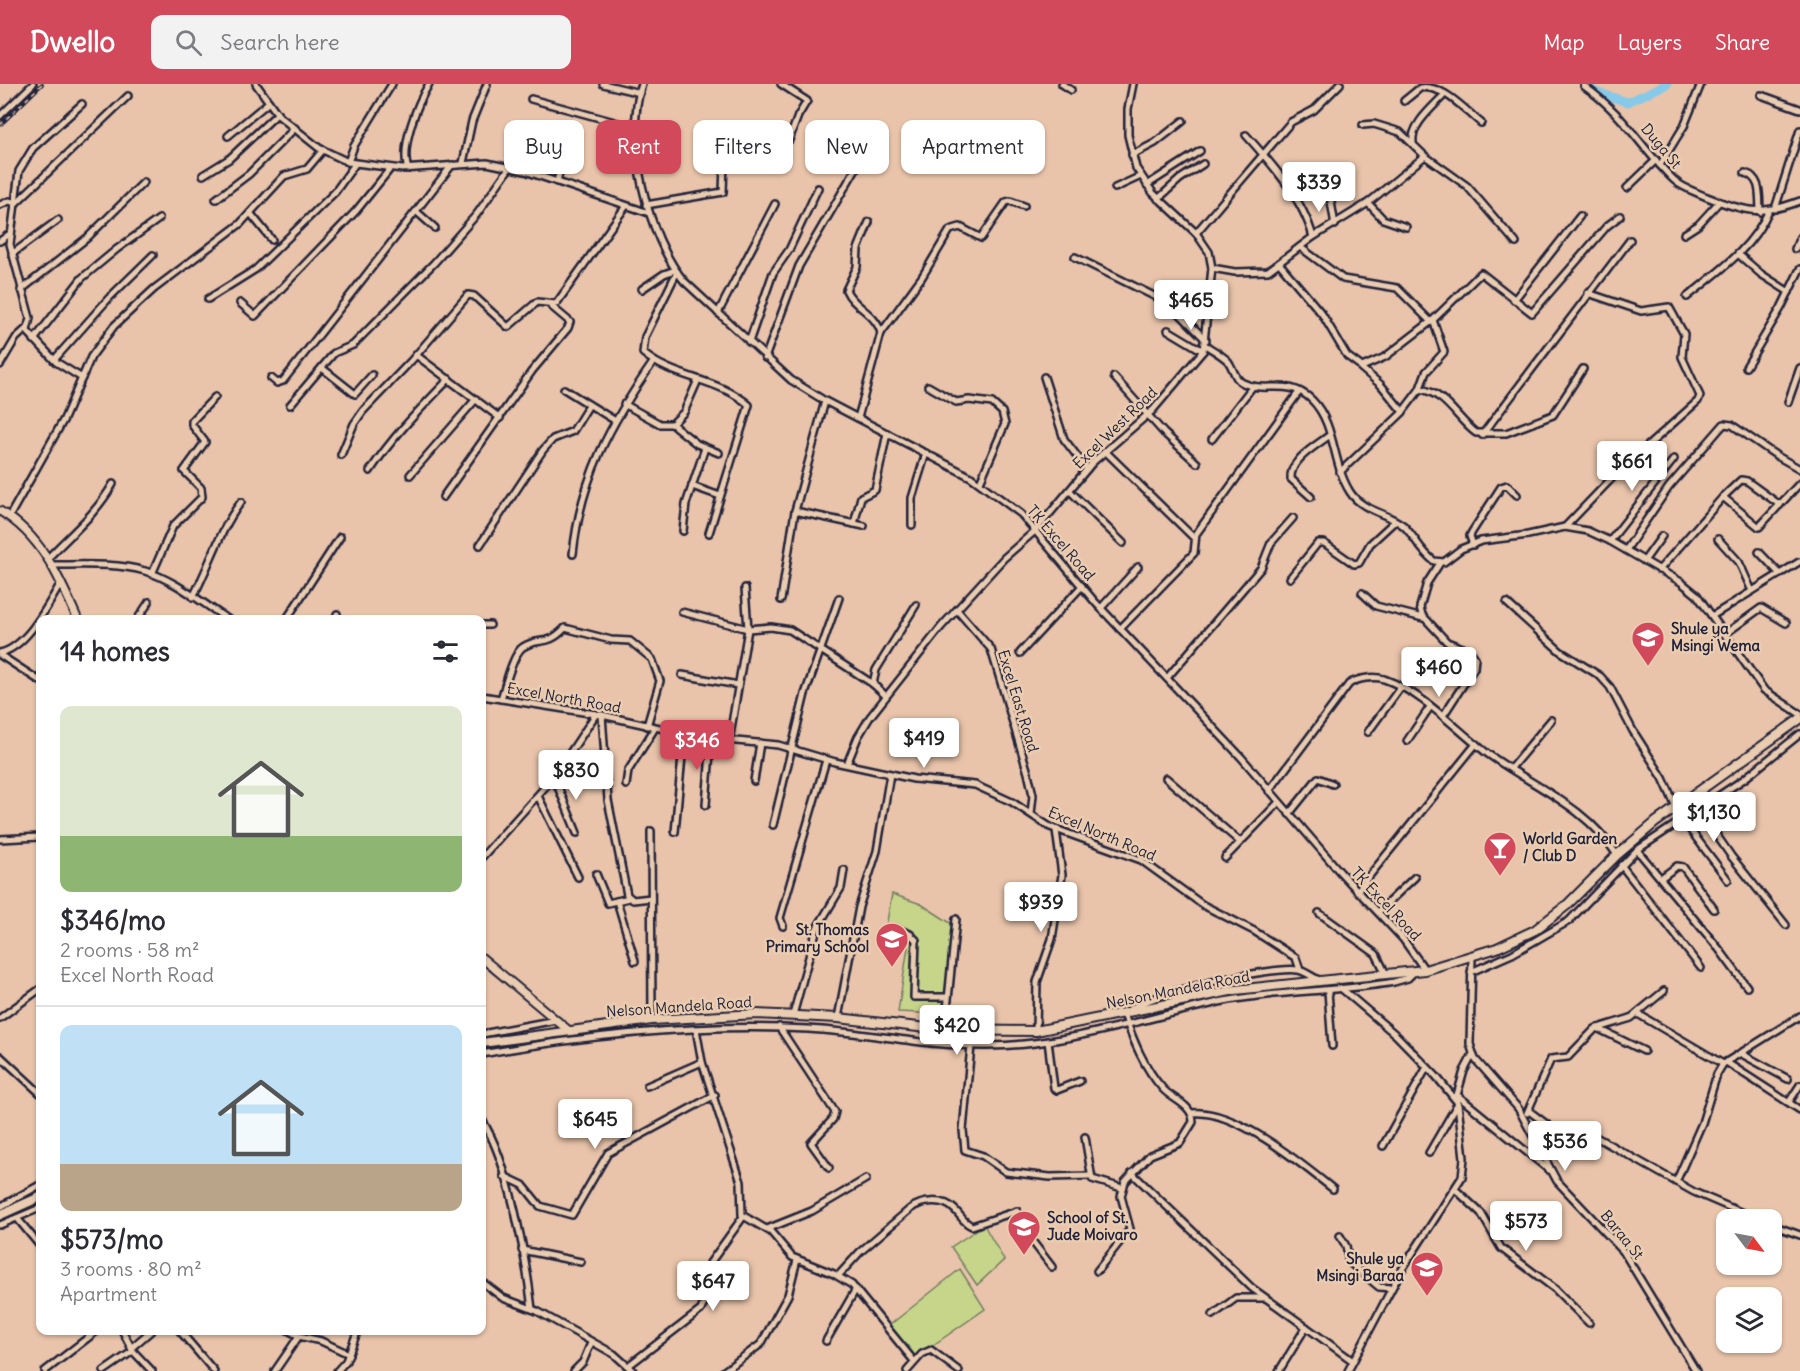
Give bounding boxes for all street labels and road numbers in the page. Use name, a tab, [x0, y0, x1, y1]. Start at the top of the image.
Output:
street label: Duga St	[1637, 119, 1686, 172]
street label: Excel West Road	[1068, 382, 1161, 473]
street label: TK Excel Road	[1023, 501, 1100, 585]
street label: Excel East Road	[994, 647, 1043, 754]
street label: Excel North Road	[506, 678, 623, 717]
street label: Excel North Road	[1045, 802, 1159, 865]
street label: TK Excel Road	[1347, 863, 1426, 945]
street label: Nelson Mandela Road	[1104, 966, 1252, 1013]
street label: Nelson Mandela Road	[605, 992, 753, 1021]
street label: Baraa St	[1597, 1206, 1648, 1263]

